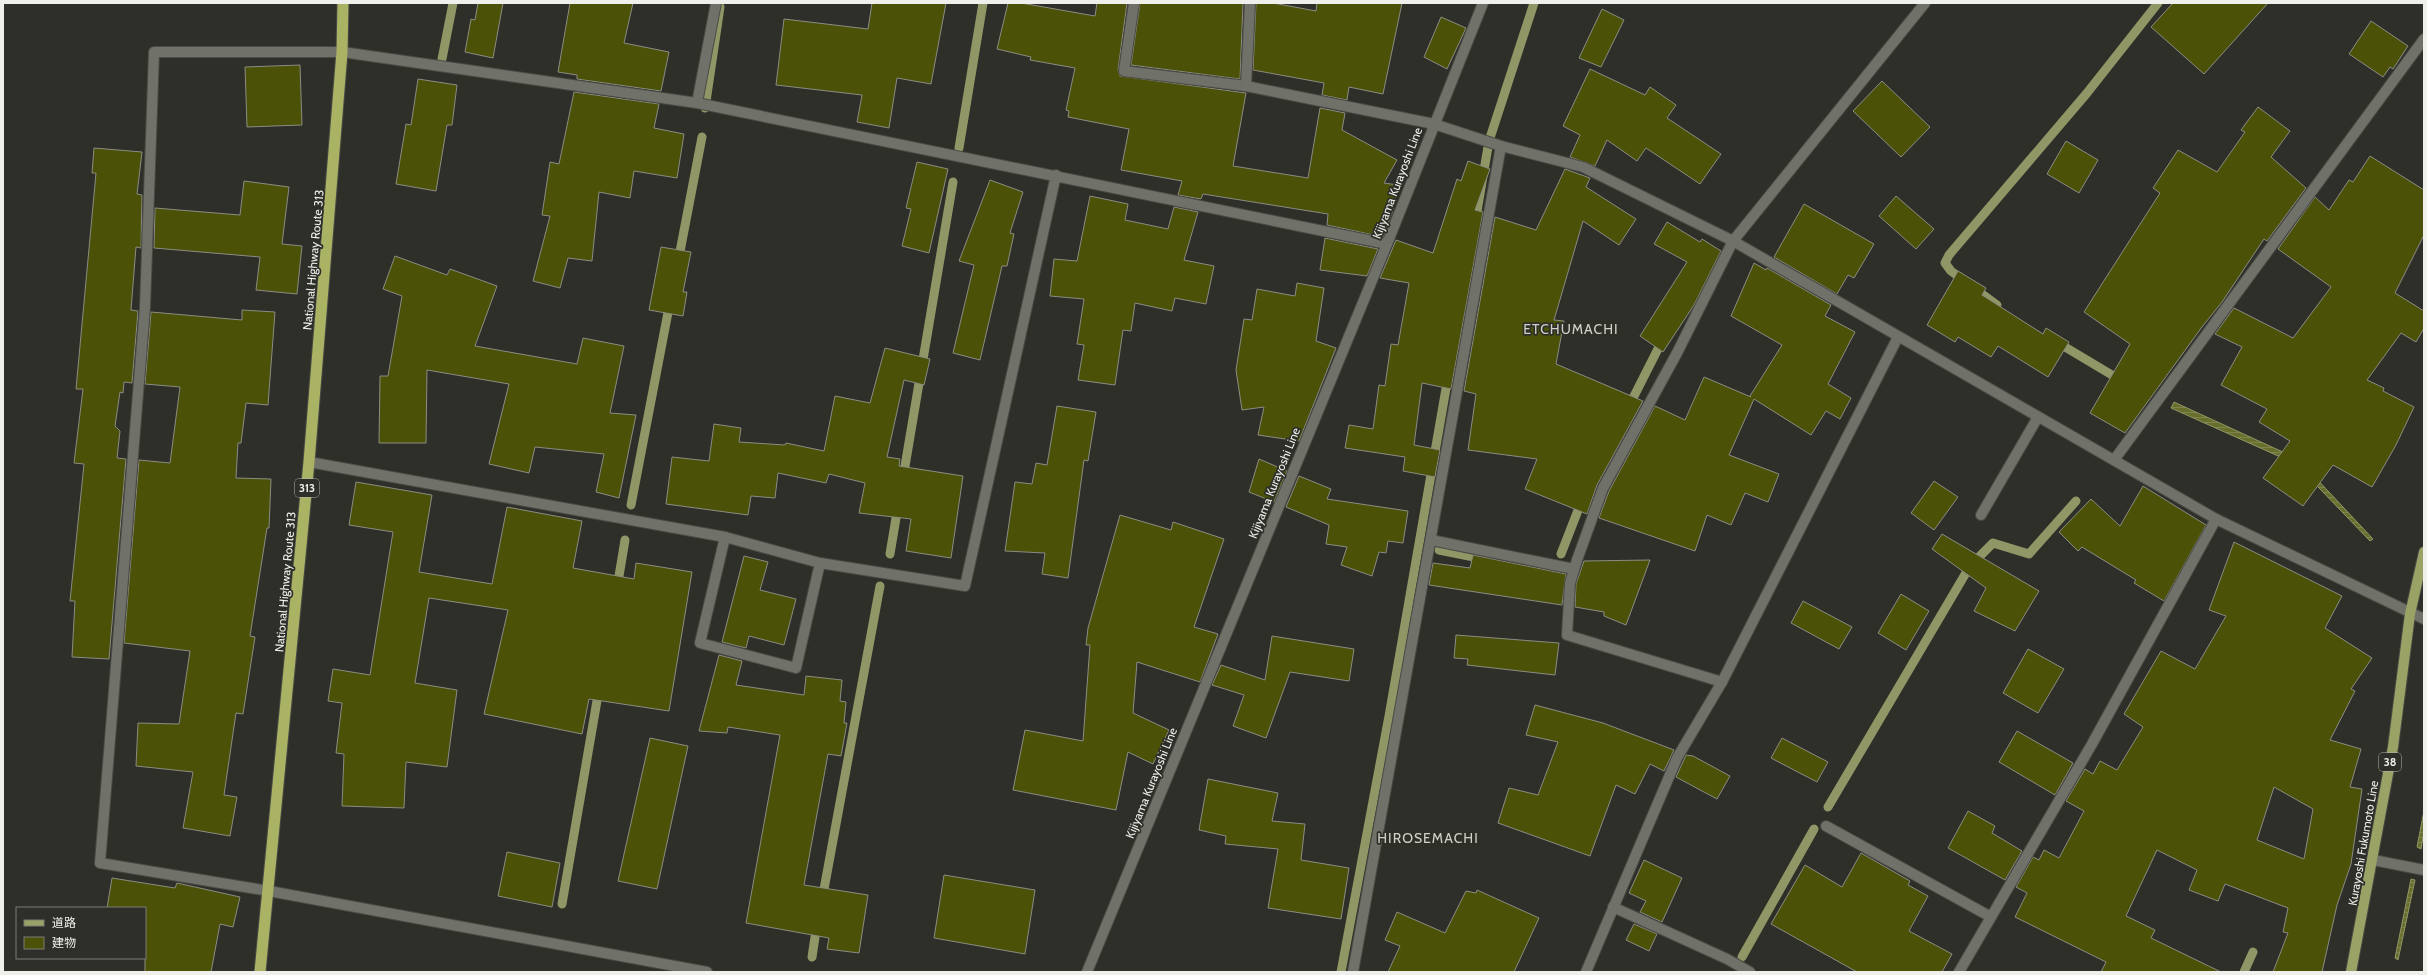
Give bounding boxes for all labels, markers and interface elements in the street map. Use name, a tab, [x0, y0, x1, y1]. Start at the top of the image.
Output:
street label: Kijiyama Kurayoshi Line	[1369, 125, 1425, 241]
street label: National Highway Route 313	[299, 189, 327, 331]
district label: ETCHUMACHI	[1523, 320, 1619, 338]
street label: Kijiyama Kurayoshi Line	[1245, 425, 1303, 541]
road number: 313	[295, 479, 319, 497]
street label: National Highway Route 313	[271, 511, 299, 653]
street label: Kijiyama Kurayoshi Line	[1122, 725, 1180, 841]
road number: 38	[2379, 753, 2401, 771]
street label: Kurayoshi Fukumoto Line	[2345, 779, 2381, 907]
district label: HIROSEMACHI	[1377, 829, 1479, 847]
legend	[16, 907, 146, 959]
text: 道路	[52, 915, 76, 930]
text: 建物	[52, 935, 76, 950]

